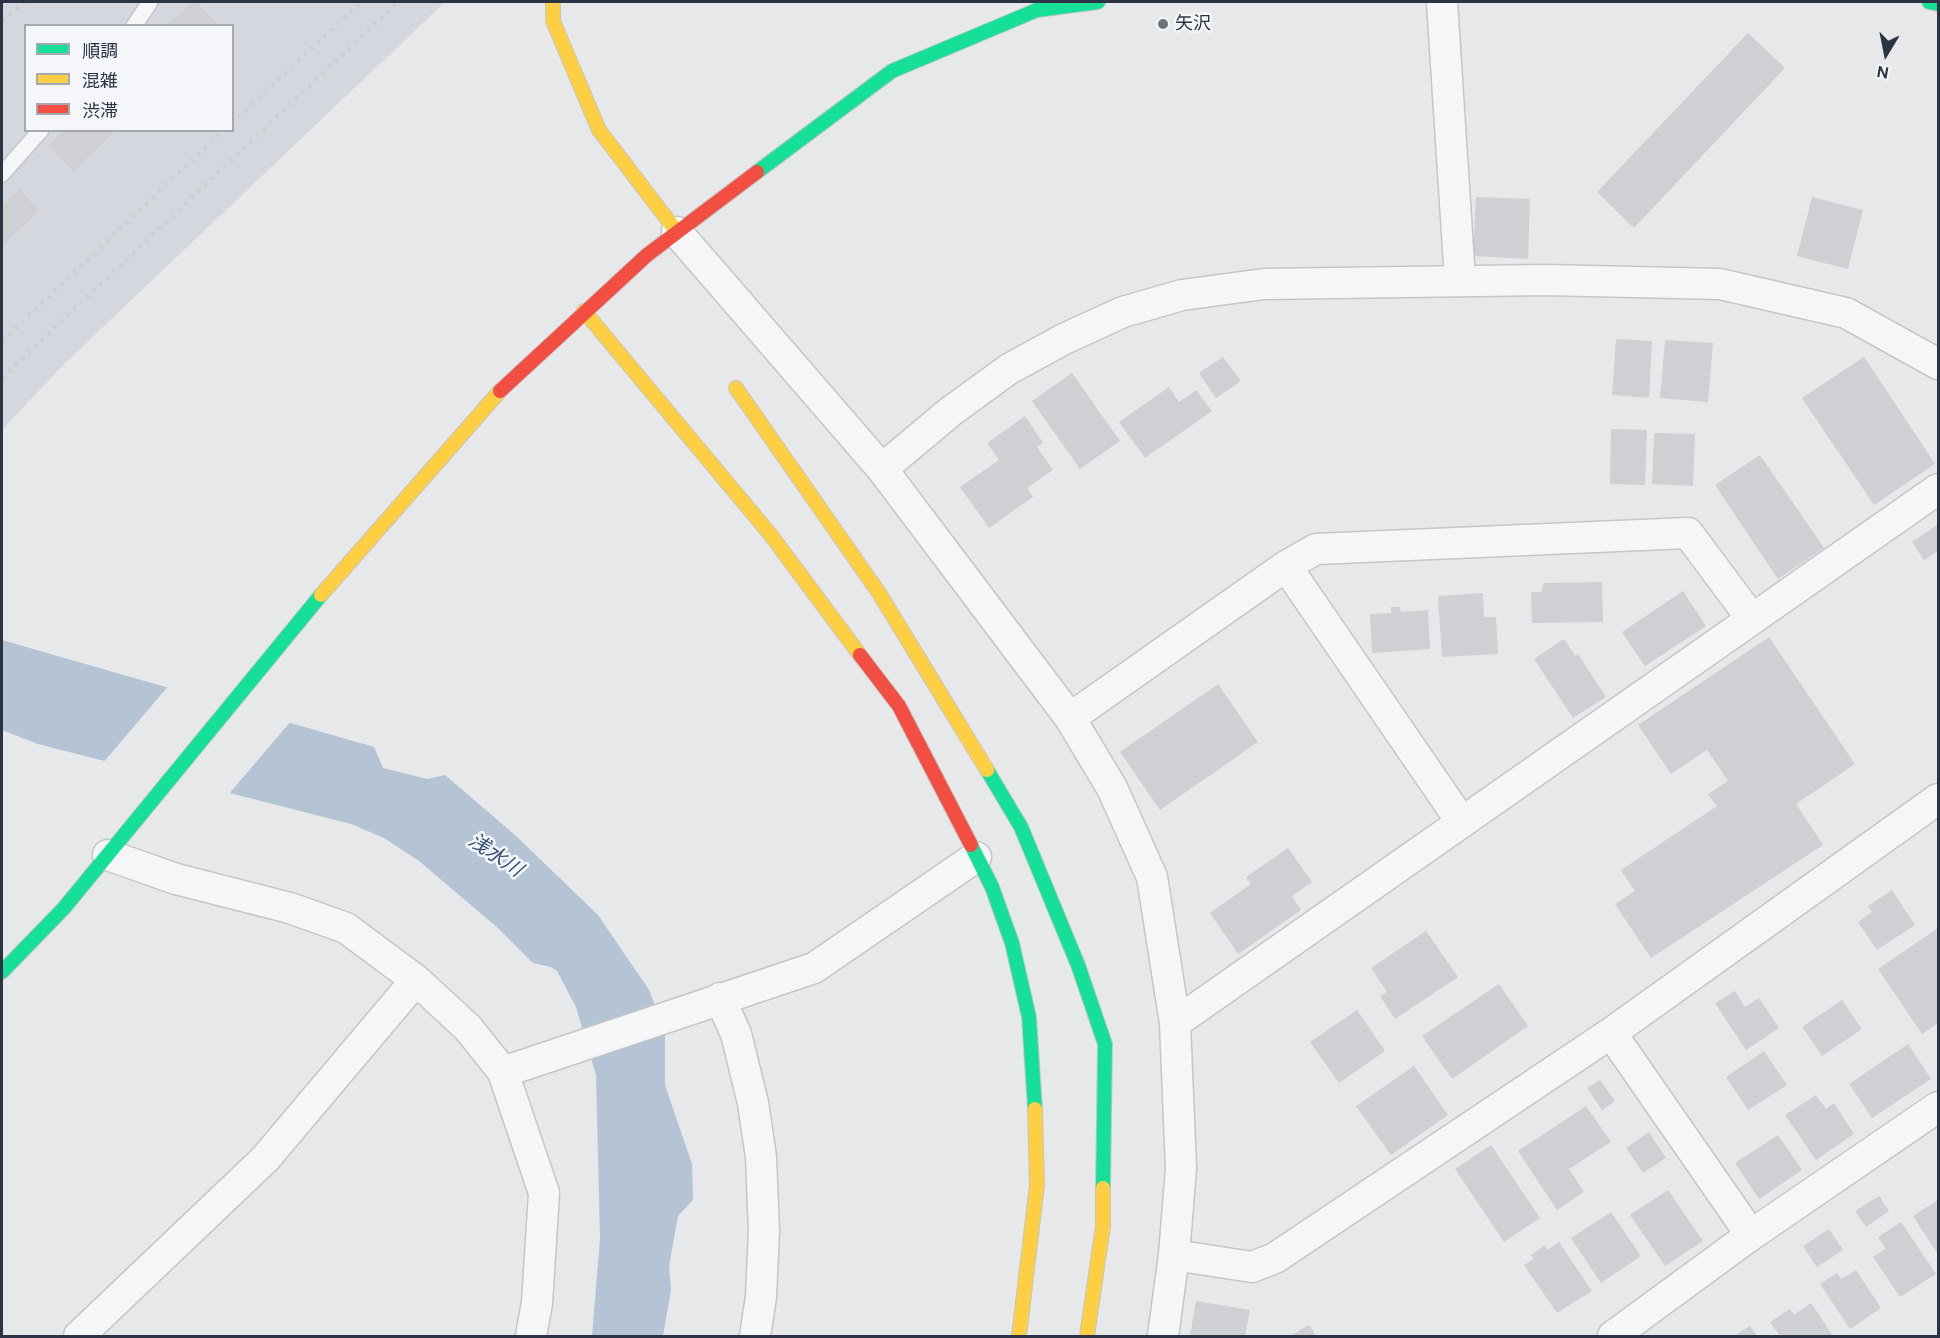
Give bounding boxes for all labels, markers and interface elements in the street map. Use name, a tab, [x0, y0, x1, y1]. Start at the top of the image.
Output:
place label: 矢沢	[1175, 13, 1211, 35]
marker: 矢沢	[1156, 17, 1170, 31]
legend	[24, 24, 234, 132]
north arrow	[1856, 24, 1916, 84]
text: 順調	[82, 39, 118, 63]
text: N	[1875, 61, 1890, 84]
text: 混雑	[82, 69, 118, 93]
text: 渋滞	[82, 99, 118, 123]
water label: 浅水川	[463, 829, 527, 883]

